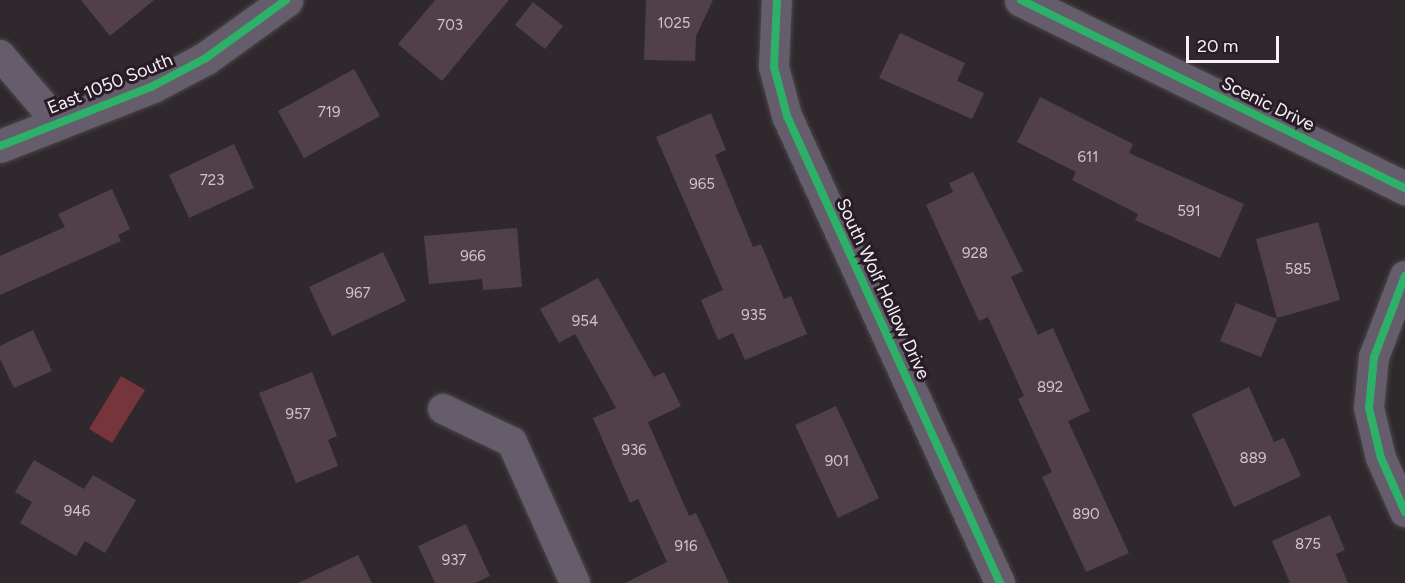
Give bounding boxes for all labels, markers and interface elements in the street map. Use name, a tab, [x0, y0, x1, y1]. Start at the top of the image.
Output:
house number: 1025	[658, 15, 690, 33]
house number: 703	[437, 17, 463, 35]
scale bar	[1189, 24, 1282, 62]
text: 20 m	[1197, 35, 1238, 57]
street label: East 1050 South	[44, 49, 176, 119]
street label: Scenic Drive	[1218, 72, 1318, 136]
house number: 719	[318, 104, 340, 122]
house number: 611	[1078, 149, 1098, 167]
house number: 723	[200, 172, 224, 190]
house number: 965	[689, 176, 715, 194]
street label: South Wolf Hollow Drive	[832, 195, 934, 383]
house number: 591	[1177, 203, 1201, 221]
house number: 928	[962, 245, 988, 263]
house number: 966	[460, 248, 486, 266]
house number: 585	[1285, 261, 1311, 279]
house number: 967	[345, 285, 371, 303]
house number: 935	[741, 307, 767, 325]
house number: 954	[572, 313, 598, 331]
house number: 892	[1037, 379, 1063, 397]
house number: 957	[285, 406, 311, 424]
house number: 936	[621, 442, 647, 460]
house number: 889	[1240, 450, 1266, 468]
house number: 901	[825, 453, 849, 471]
house number: 946	[64, 503, 90, 521]
house number: 890	[1072, 506, 1100, 524]
house number: 875	[1295, 536, 1321, 554]
house number: 916	[674, 538, 698, 556]
house number: 937	[442, 552, 466, 570]

